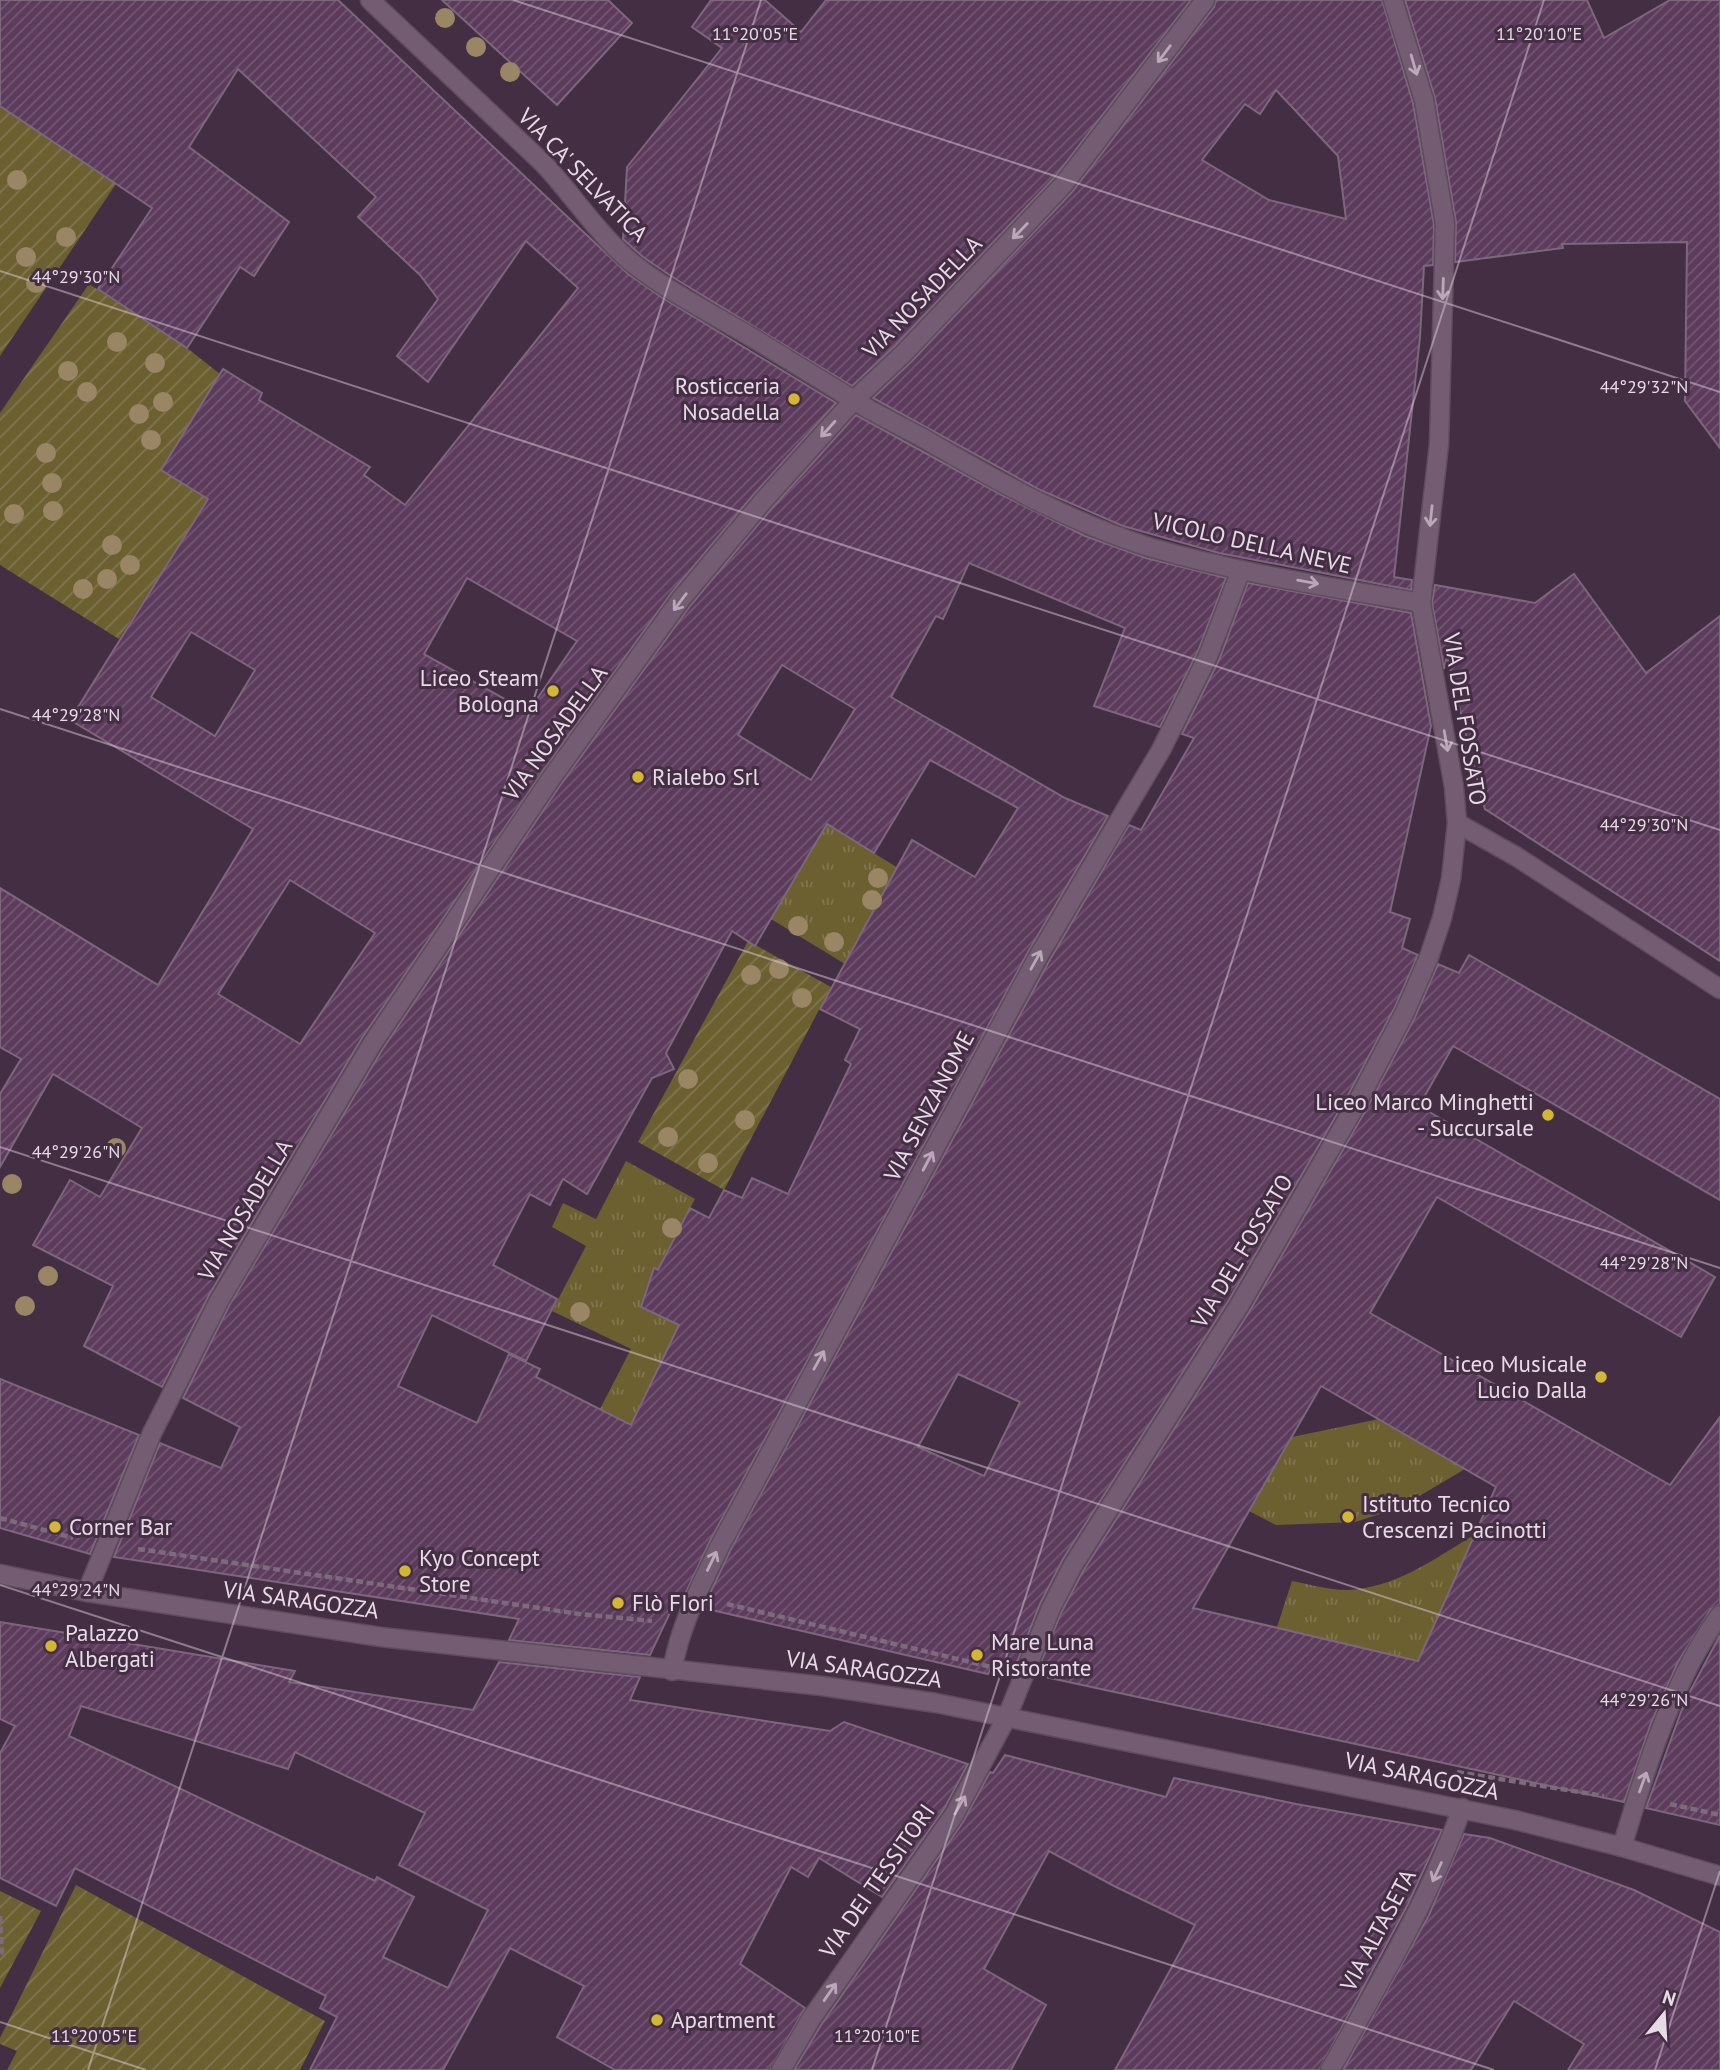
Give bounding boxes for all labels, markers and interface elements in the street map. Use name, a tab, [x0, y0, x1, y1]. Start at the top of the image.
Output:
text: 11°20'05"E	[712, 22, 798, 45]
text: 11°20'10"E	[1496, 22, 1582, 45]
one-way arrow	[1156, 44, 1171, 63]
one-way arrow	[1408, 54, 1421, 76]
street label: VIA CA' SELVATICA	[511, 101, 655, 248]
one-way arrow	[1012, 222, 1029, 239]
street label: VIA NOSADELLA	[855, 229, 988, 365]
text: 44°29'30"N	[32, 265, 120, 288]
one-way arrow	[1437, 277, 1450, 300]
place label: Rosticceria Nosadella	[675, 371, 780, 426]
text: 44°29'32"N	[1600, 375, 1688, 398]
marker: Rosticceria Nosadella	[786, 391, 802, 407]
one-way arrow	[820, 420, 836, 438]
one-way arrow	[1424, 504, 1437, 527]
street label: VICOLO DELLA NEVE	[1149, 505, 1354, 580]
one-way arrow	[1296, 576, 1319, 590]
one-way arrow	[672, 592, 687, 610]
street label: VIA DEL FOSSATO	[1437, 630, 1493, 807]
street label: VIA NOSADELLA	[495, 659, 614, 807]
place label: Liceo Steam Bologna	[420, 663, 539, 718]
marker: Liceo Steam Bologna	[545, 683, 561, 699]
text: 44°29'28"N	[32, 703, 120, 726]
one-way arrow	[1440, 729, 1453, 752]
place label: Rialebo Srl	[652, 762, 760, 791]
marker: Rialebo Srl	[630, 769, 646, 785]
text: 44°29'30"N	[1600, 813, 1688, 836]
one-way arrow	[1029, 951, 1043, 971]
street label: VIA SENZANOME	[876, 1026, 980, 1187]
place label: Liceo Marco Minghetti - Succursale	[1315, 1087, 1534, 1142]
marker: Liceo Marco Minghetti - Succursale	[1540, 1107, 1556, 1123]
street label: VIA NOSADELLA	[190, 1133, 298, 1287]
text: 44°29'26"N	[32, 1140, 120, 1163]
one-way arrow	[921, 1151, 935, 1171]
street label: VIA DEL FOSSATO	[1184, 1169, 1299, 1334]
text: 44°29'28"N	[1600, 1251, 1688, 1274]
place label: Liceo Musicale Lucio Dalla	[1443, 1349, 1587, 1404]
one-way arrow	[812, 1351, 826, 1371]
marker: Liceo Musicale Lucio Dalla	[1593, 1369, 1609, 1385]
place label: Istituto Tecnico Crescenzi Pacinotti	[1362, 1489, 1547, 1544]
marker: Istituto Tecnico Crescenzi Pacinotti	[1340, 1509, 1356, 1525]
place label: Corner Bar	[69, 1512, 173, 1541]
marker: Corner Bar	[47, 1519, 63, 1535]
place label: Kyo Concept Store	[419, 1543, 540, 1598]
one-way arrow	[706, 1551, 720, 1572]
marker: Kyo Concept Store	[397, 1563, 413, 1579]
street label: VIA SARAGOZZA	[220, 1574, 381, 1625]
text: 44°29'24"N	[32, 1578, 120, 1601]
place label: Flò FIori	[632, 1588, 714, 1617]
marker: Flò FIori	[610, 1595, 626, 1611]
place label: Palazzo Albergati	[65, 1618, 155, 1673]
place label: Mare Luna Ristorante	[991, 1627, 1094, 1682]
marker: Palazzo Albergati	[43, 1638, 59, 1654]
street label: VIA SARAGOZZA	[783, 1643, 944, 1694]
marker: Mare Luna Ristorante	[969, 1647, 985, 1663]
text: 44°29'26"N	[1600, 1688, 1688, 1711]
street label: VIA SARAGOZZA	[1341, 1745, 1502, 1806]
one-way arrow	[1638, 1771, 1650, 1793]
one-way arrow	[953, 1795, 967, 1815]
street label: VIA DEI TESSITORI	[812, 1798, 941, 1964]
one-way arrow	[1429, 1861, 1442, 1882]
street label: VIA ALTASETA	[1333, 1863, 1422, 1997]
north arrow	[1629, 1979, 1699, 2049]
one-way arrow	[823, 1983, 837, 2002]
text: N	[1660, 1984, 1679, 2011]
place label: Apartment	[671, 2005, 776, 2034]
marker: Apartment	[649, 2012, 665, 2028]
text: 11°20'05"E	[51, 2024, 137, 2047]
text: 11°20'10"E	[834, 2024, 920, 2047]

